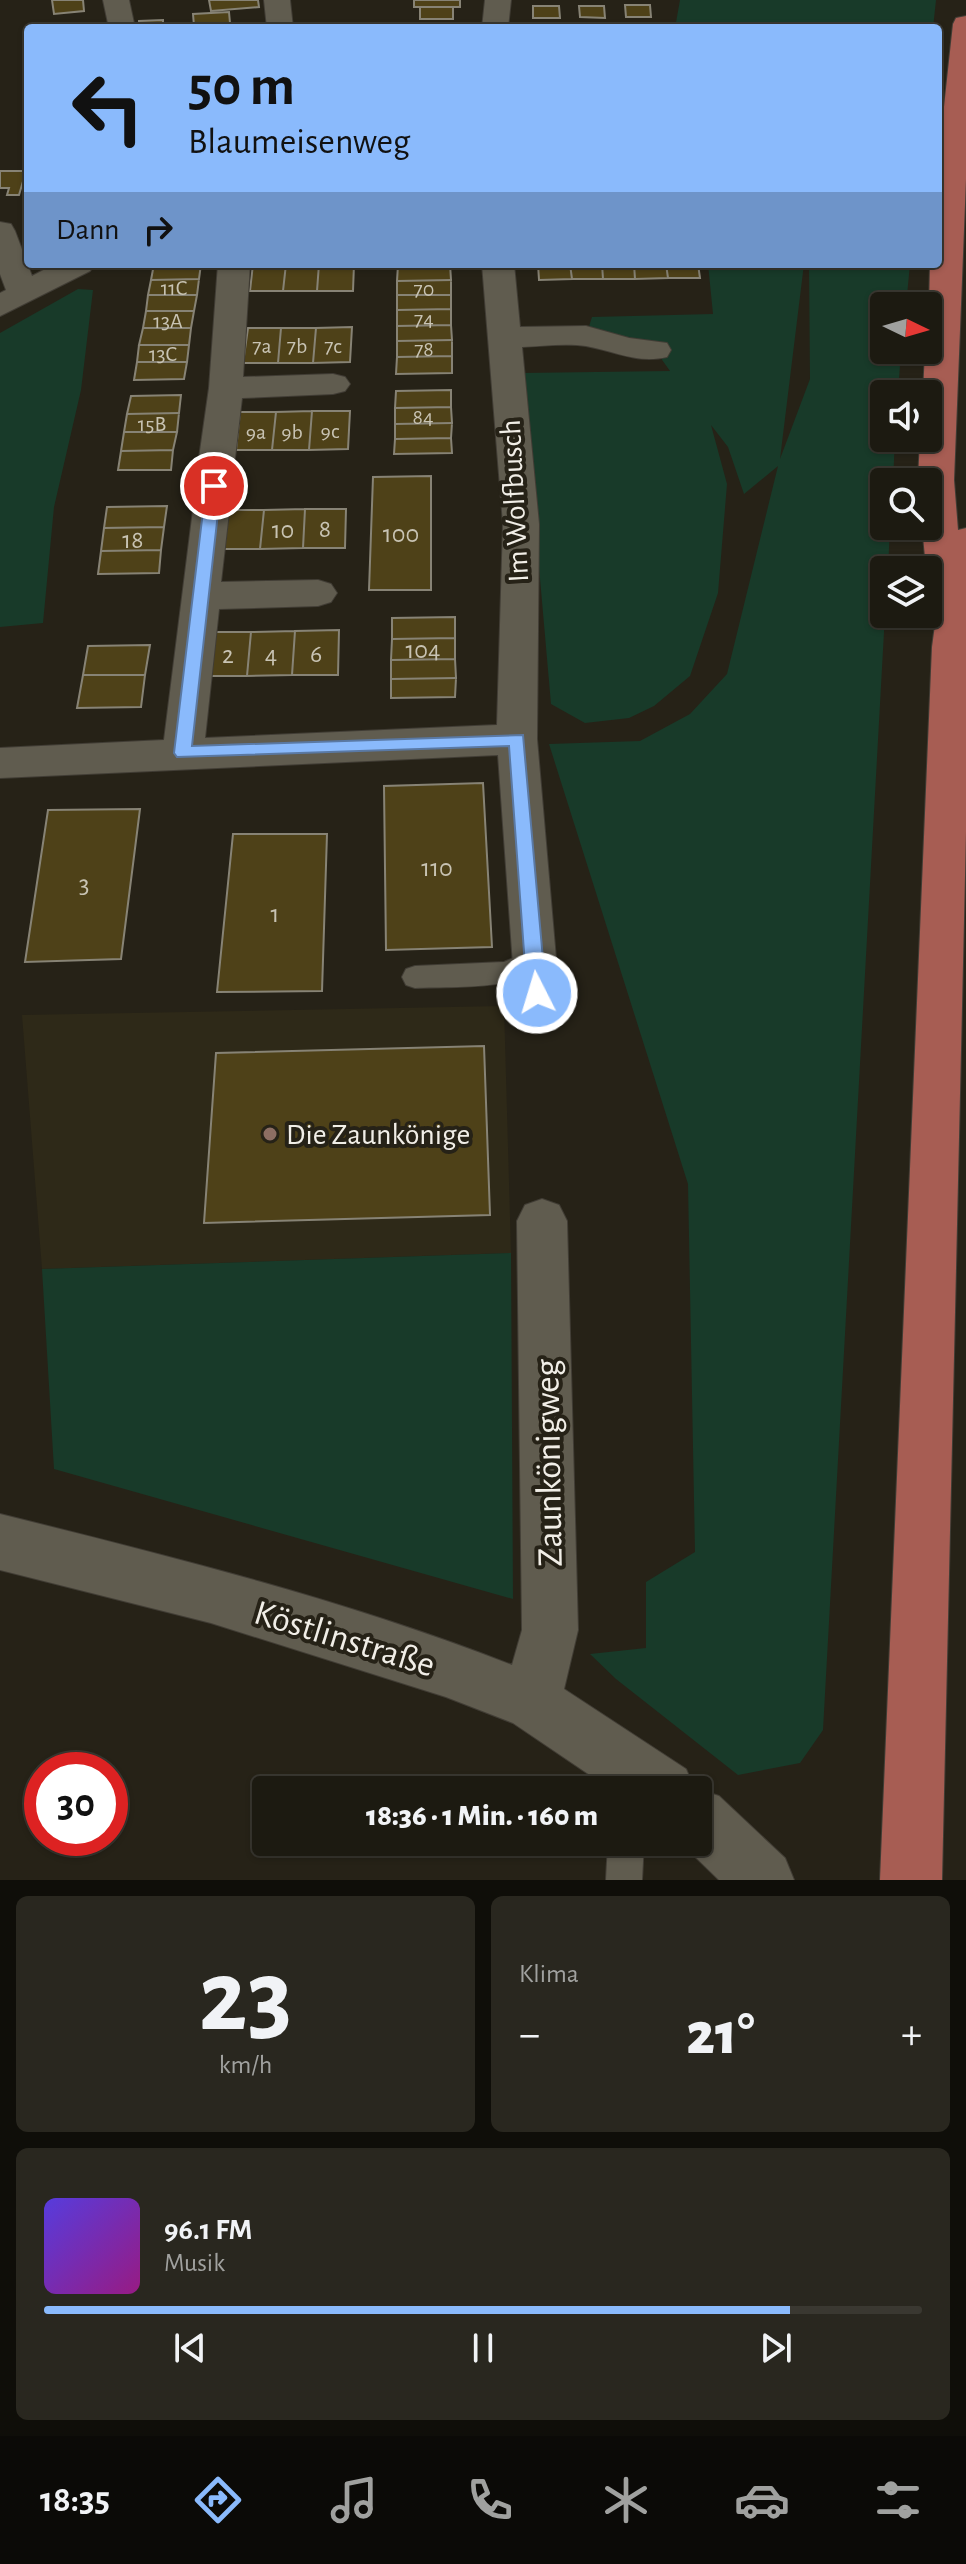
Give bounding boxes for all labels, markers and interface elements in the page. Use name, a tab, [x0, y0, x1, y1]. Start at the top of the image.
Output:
icon: left	[56, 56, 160, 160]
text: 50 m	[188, 59, 295, 115]
text: Blaumeisenweg	[188, 124, 410, 160]
icon: right	[136, 208, 180, 252]
text: Dann	[56, 215, 120, 245]
house number: 11C	[161, 277, 187, 299]
house number: 70	[414, 278, 434, 300]
north arrow	[870, 292, 942, 364]
map controls	[870, 292, 942, 628]
house number: 74	[414, 308, 434, 330]
house number: 13A	[153, 310, 183, 332]
house number: 7a	[252, 335, 272, 357]
house number: 7b	[287, 335, 307, 357]
house number: 7c	[324, 335, 342, 357]
house number: 78	[414, 338, 434, 360]
house number: 13C	[149, 343, 177, 365]
button: sound	[870, 380, 942, 452]
house number: 84	[412, 406, 434, 428]
house number: 15B	[138, 413, 166, 435]
street label: Im Wolfbusch	[496, 419, 534, 583]
house number: 9c	[321, 420, 340, 442]
house number: 9a	[246, 421, 266, 443]
house number: 9b	[281, 421, 303, 443]
pin	[180, 452, 248, 520]
icon: arrive	[192, 464, 236, 508]
button: search	[870, 468, 942, 540]
house number: 8	[319, 516, 331, 542]
house number: 10	[272, 517, 294, 543]
house number: 100	[383, 521, 419, 547]
house number: 18	[122, 527, 144, 553]
button: layers	[870, 556, 942, 628]
house number: 104	[405, 637, 441, 663]
house number: 6	[310, 641, 322, 667]
house number: 2	[222, 642, 234, 668]
house number: 4	[265, 642, 277, 668]
house number: 110	[421, 855, 453, 881]
house number: 3	[79, 872, 89, 898]
house number: 1	[271, 901, 279, 927]
position arrow	[495, 951, 579, 1035]
place label: Die Zaunkönige	[286, 1120, 470, 1150]
marker: Die Zaunkönige	[261, 1125, 279, 1143]
street label: Zaunkönigweg	[529, 1358, 569, 1567]
street label: Köstlinstraße	[250, 1594, 439, 1683]
speed limit sign: 30	[24, 1752, 128, 1856]
text: 18:36 · 1 Min. · 160 m	[366, 1801, 598, 1831]
text: 23	[199, 1946, 292, 2050]
text: Klima	[519, 1961, 579, 1987]
text: 21°	[686, 2005, 755, 2065]
text: −	[519, 2013, 540, 2057]
text: +	[901, 2013, 922, 2057]
text: km/h	[219, 2052, 272, 2078]
text: 96.1 FM	[164, 2215, 252, 2245]
text: Musik	[164, 2250, 225, 2276]
icon: previous	[168, 2326, 212, 2370]
icon: pause	[461, 2326, 505, 2370]
icon: next	[754, 2326, 798, 2370]
icon: directions	[190, 2472, 246, 2528]
icon: music	[326, 2472, 382, 2528]
icon: phone	[462, 2472, 518, 2528]
icon: climate	[598, 2472, 654, 2528]
icon: car	[734, 2472, 790, 2528]
icon: filters	[870, 2472, 926, 2528]
text: 18:35	[40, 2482, 110, 2518]

